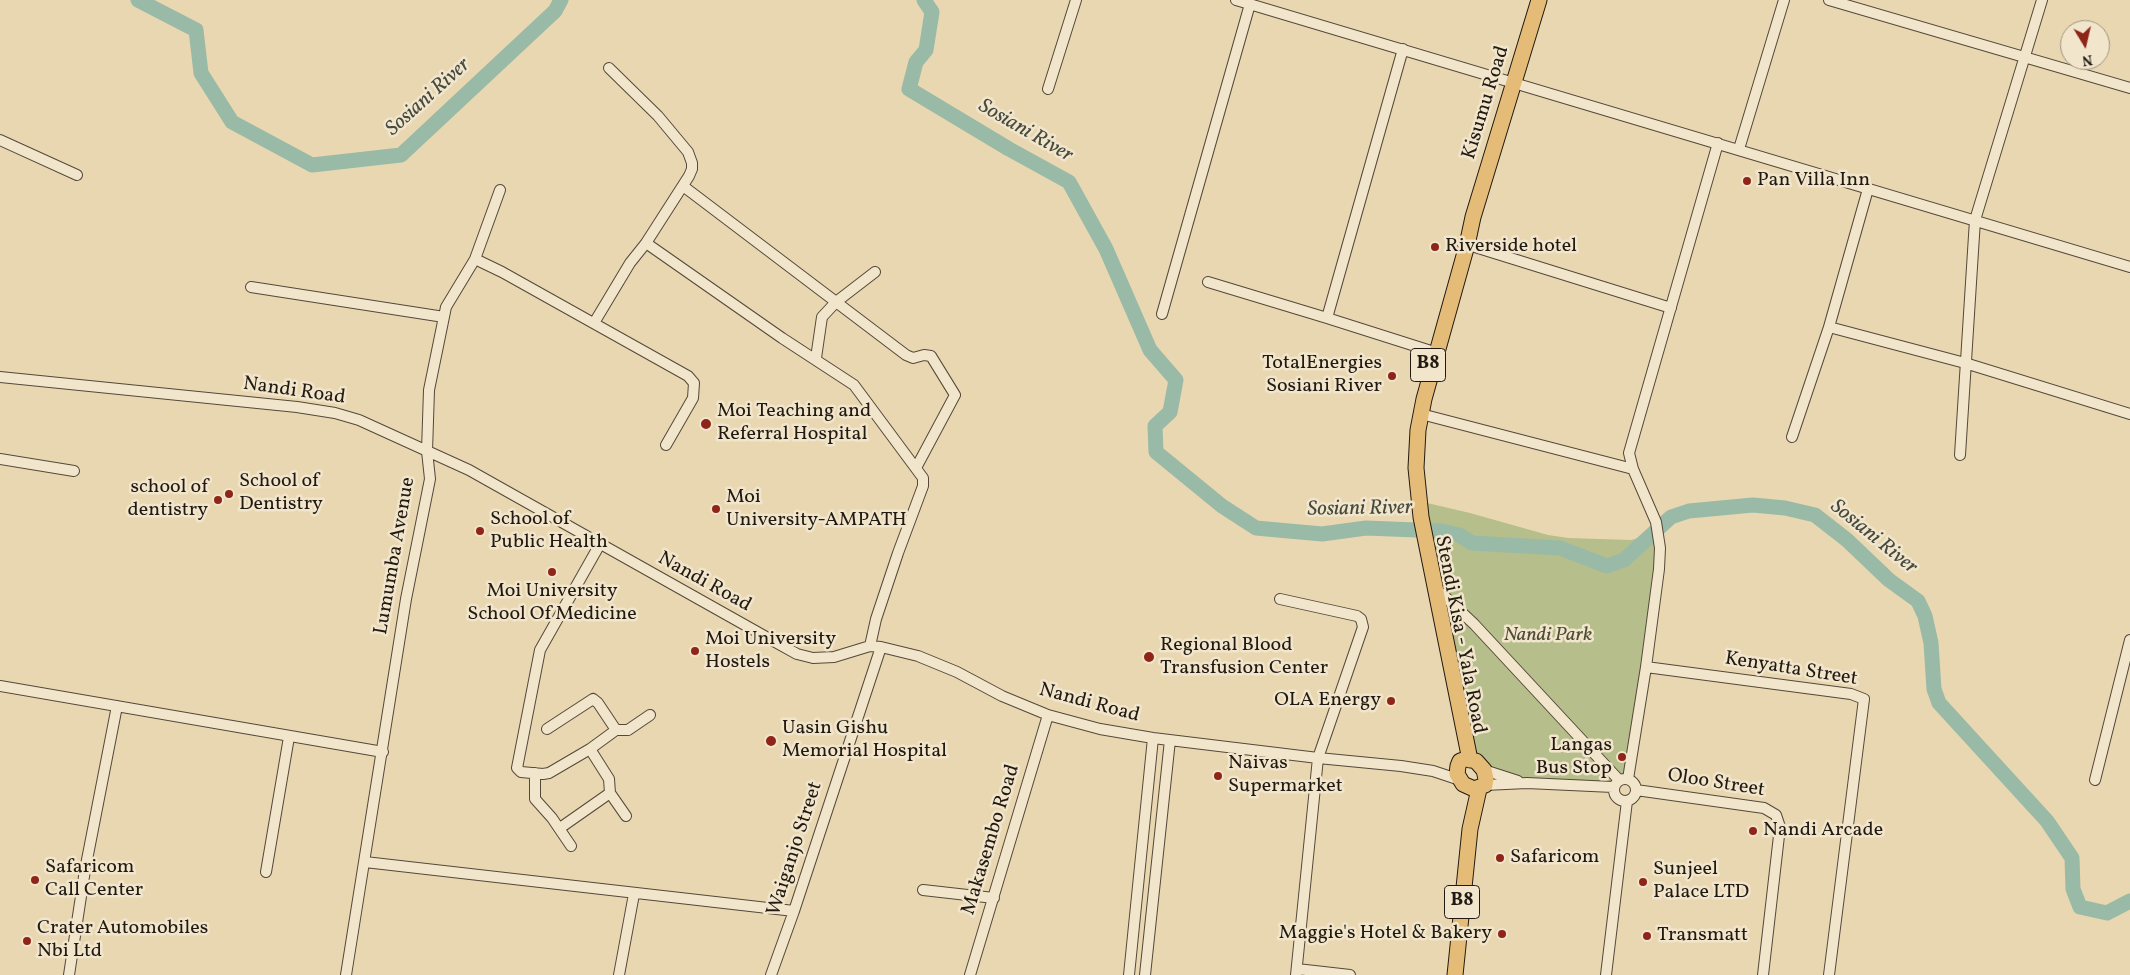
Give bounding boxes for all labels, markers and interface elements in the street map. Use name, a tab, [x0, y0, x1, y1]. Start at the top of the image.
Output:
north arrow	[2060, 20, 2110, 70]
street label: Kisumu Road	[1458, 43, 1516, 163]
text: N	[2081, 49, 2094, 69]
water label: Sosiani River	[382, 54, 476, 142]
water label: Sosiani River	[973, 95, 1077, 169]
place label: Pan Villa Inn	[1757, 169, 1870, 193]
marker: Pan Villa Inn	[1741, 175, 1753, 187]
place label: Riverside hotel	[1445, 235, 1577, 259]
marker: Riverside hotel	[1429, 241, 1441, 253]
road number: B8	[1410, 348, 1446, 382]
place label: TotalEnergies Sosiani River	[1262, 352, 1382, 399]
marker: TotalEnergies Sosiani River	[1386, 370, 1398, 382]
street label: Nandi Road	[241, 373, 347, 411]
place label: Moi Teaching and Referral Hospital	[717, 400, 871, 447]
marker: Moi Teaching and Referral Hospital	[699, 417, 713, 431]
place label: School of Dentistry	[239, 470, 323, 517]
street label: Lumumba Avenue	[370, 475, 422, 637]
place label: school of dentistry	[127, 476, 208, 523]
place label: Moi University-AMPATH	[726, 486, 907, 533]
marker: School of Dentistry	[223, 488, 235, 500]
marker: school of dentistry	[212, 494, 224, 506]
water label: Sosiani River	[1824, 495, 1922, 581]
water label: Sosiani River	[1307, 496, 1413, 524]
marker: Moi University-AMPATH	[710, 503, 722, 515]
place label: School of Public Health	[490, 508, 608, 555]
marker: School of Public Health	[474, 525, 486, 537]
street label: Stendi Kisa - Yala Road	[1428, 534, 1490, 736]
street label: Nandi Road	[653, 547, 755, 619]
marker: Moi University School Of Medicine	[546, 566, 558, 578]
place label: Moi University School Of Medicine	[467, 580, 637, 627]
park label: Nandi Park	[1504, 624, 1592, 648]
place label: Moi University Hostels	[705, 628, 836, 675]
place label: Regional Blood Transfusion Center	[1160, 634, 1328, 681]
marker: Moi University Hostels	[689, 645, 701, 657]
street label: Kenyatta Street	[1723, 648, 1859, 692]
marker: Regional Blood Transfusion Center	[1142, 650, 1156, 664]
street label: Nandi Road	[1036, 679, 1142, 729]
place label: OLA Energy	[1274, 689, 1381, 713]
marker: OLA Energy	[1385, 695, 1397, 707]
place label: Uasin Gishu Memorial Hospital	[782, 717, 947, 764]
marker: Uasin Gishu Memorial Hospital	[764, 734, 778, 748]
place label: Langas Bus Stop	[1536, 734, 1612, 781]
marker: Langas Bus Stop	[1616, 751, 1628, 763]
place label: Naivas Supermarket	[1228, 752, 1343, 799]
street label: Makasembo Road	[958, 762, 1026, 918]
street label: Oloo Street	[1666, 764, 1766, 804]
marker: Naivas Supermarket	[1212, 770, 1224, 782]
street label: Waiganjo Street	[763, 779, 829, 919]
place label: Nandi Arcade	[1763, 819, 1883, 843]
marker: Nandi Arcade	[1747, 825, 1759, 837]
place label: Safaricom	[1510, 846, 1599, 870]
marker: Safaricom	[1494, 852, 1506, 864]
place label: Safaricom Call Center	[45, 856, 143, 903]
place label: Sunjeel Palace LTD	[1653, 858, 1749, 905]
marker: Safaricom Call Center	[29, 874, 41, 886]
marker: Sunjeel Palace LTD	[1637, 876, 1649, 888]
road number: B8	[1444, 886, 1480, 919]
place label: Crater Automobiles Nbi Ltd	[37, 917, 208, 964]
place label: Maggie's Hotel & Bakery	[1279, 922, 1492, 946]
place label: Transmatt	[1657, 924, 1748, 948]
marker: Maggie's Hotel & Bakery	[1496, 928, 1508, 940]
marker: Transmatt	[1641, 930, 1653, 942]
marker: Crater Automobiles Nbi Ltd	[21, 935, 33, 947]

